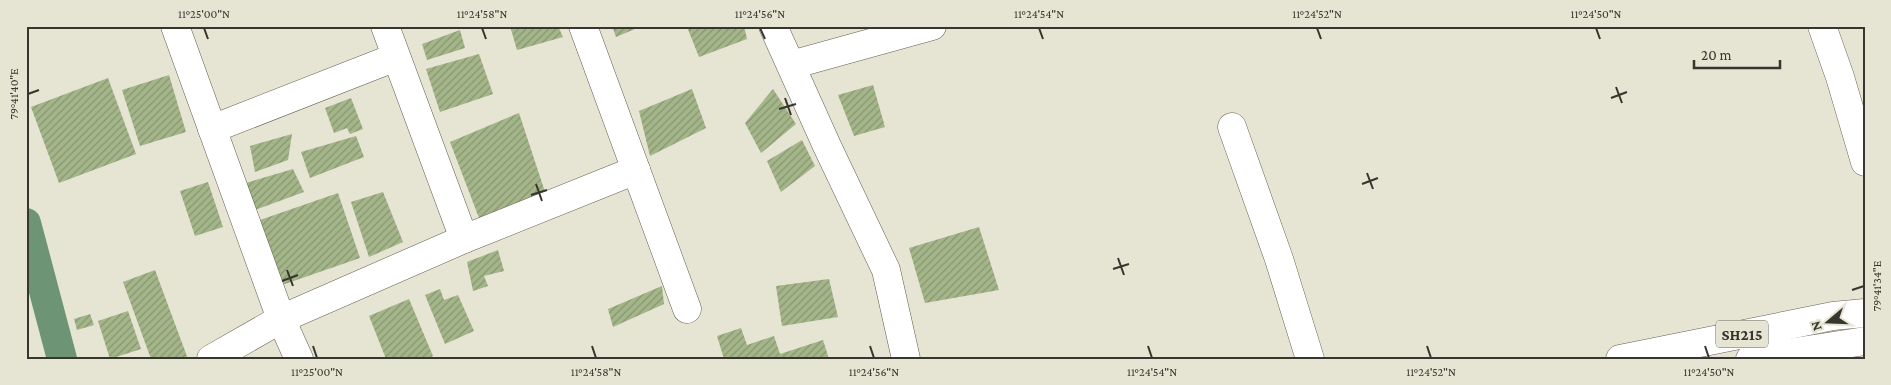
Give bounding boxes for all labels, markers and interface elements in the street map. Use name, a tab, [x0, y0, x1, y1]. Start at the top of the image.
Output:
text: 11°25'00"N	[178, 7, 230, 21]
text: 11°24'58"N	[457, 7, 507, 21]
text: 11°24'56"N	[735, 7, 785, 21]
text: 11°24'54"N	[1014, 7, 1064, 21]
text: 11°24'52"N	[1292, 7, 1342, 21]
text: 11°24'50"N	[1571, 7, 1622, 21]
scale bar	[1694, 38, 1780, 70]
text: 20 m	[1701, 47, 1732, 63]
text: 79°41'40"E	[7, 68, 21, 120]
text: 79°41'34"E	[1870, 260, 1884, 311]
north arrow	[1804, 298, 1854, 348]
text: N	[1806, 319, 1825, 333]
road number: SH215	[1716, 320, 1768, 348]
text: 11°25'00"N	[291, 365, 343, 379]
text: 11°24'58"N	[571, 365, 621, 379]
text: 11°24'56"N	[849, 365, 899, 379]
text: 11°24'54"N	[1127, 365, 1177, 379]
text: 11°24'52"N	[1406, 365, 1456, 379]
text: 11°24'50"N	[1684, 365, 1735, 379]

